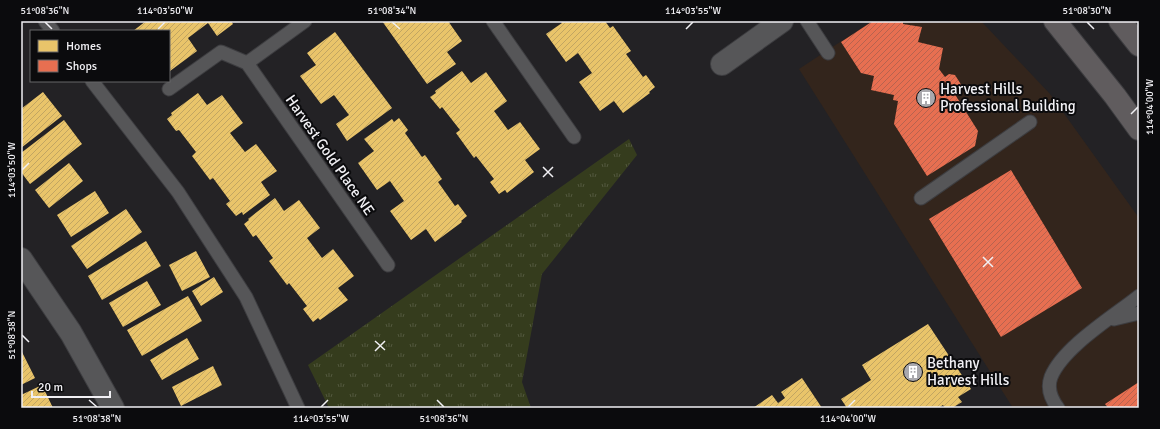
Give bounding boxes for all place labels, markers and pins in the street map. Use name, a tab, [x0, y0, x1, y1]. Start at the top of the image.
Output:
place label: Harvest Hills Professional Building	[940, 80, 1076, 115]
building icon: Harvest Hills Professional Building	[915, 87, 937, 109]
place label: Bethany Harvest Hills	[927, 354, 1010, 389]
building icon: Bethany Harvest Hills	[902, 361, 924, 383]

